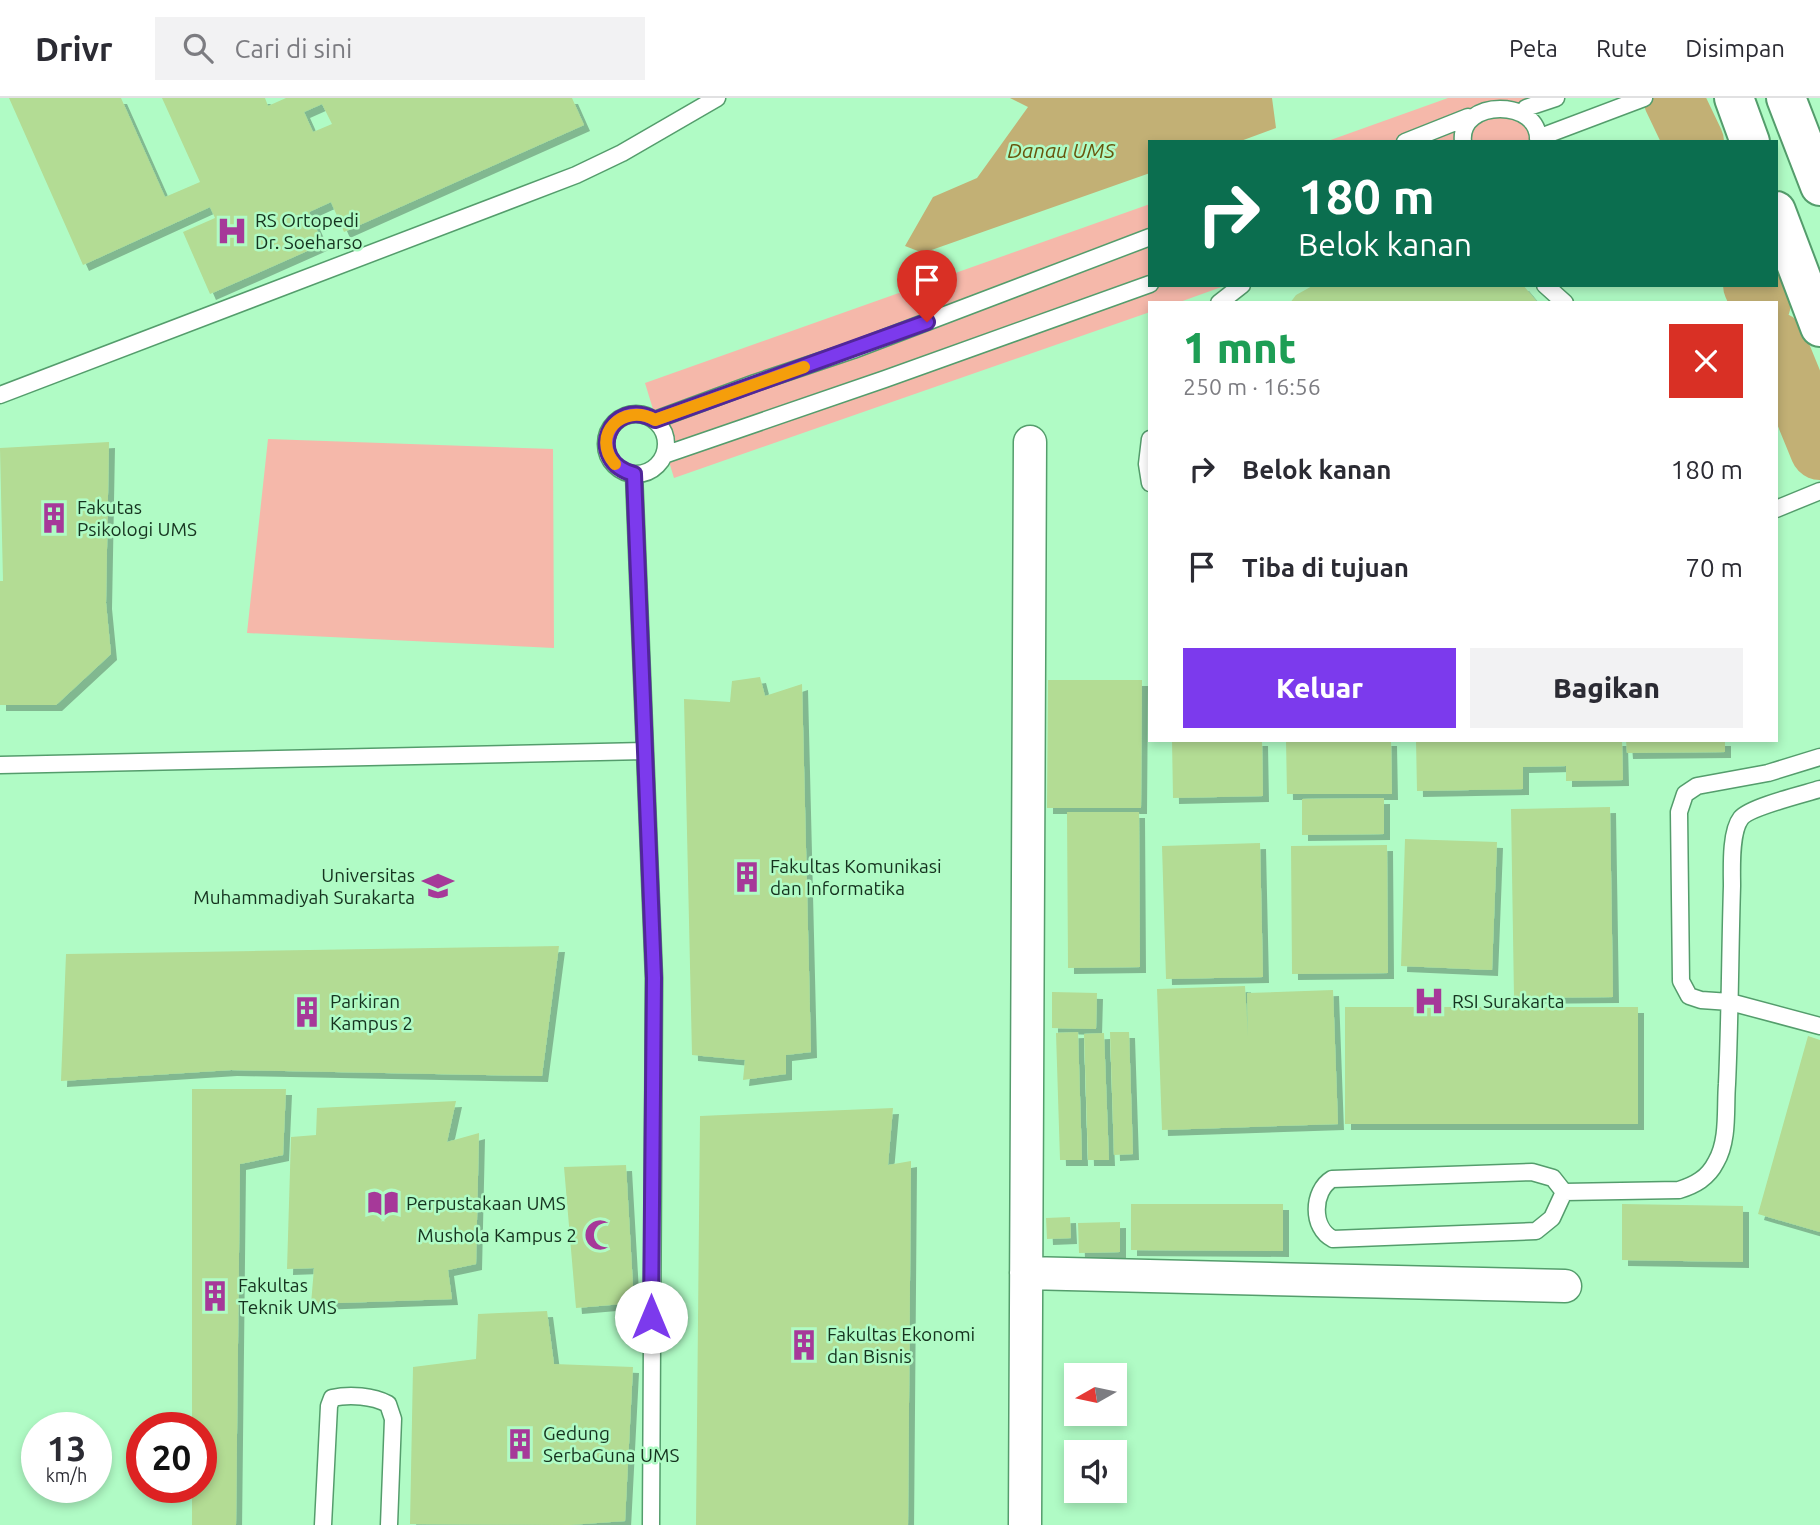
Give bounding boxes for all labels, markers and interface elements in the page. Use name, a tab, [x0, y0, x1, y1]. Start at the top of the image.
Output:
search box	[155, 17, 645, 80]
icon: search	[179, 29, 217, 67]
text: Drivr	[35, 30, 113, 67]
text: Cari di sini	[235, 34, 352, 63]
text: Peta	[1509, 35, 1558, 62]
text: Rute	[1596, 35, 1647, 62]
text: Disimpan	[1685, 35, 1785, 62]
water label: Danau UMS	[1007, 138, 1116, 162]
icon: right	[1183, 168, 1274, 259]
text: 180 m	[1298, 168, 1435, 223]
place label: RS Ortopedi Dr. Soeharso	[255, 209, 363, 253]
hospital icon: RS Ortopedi Dr. Soeharso	[215, 214, 249, 248]
text: Belok kanan	[1298, 226, 1472, 262]
pin	[897, 250, 957, 322]
icon: arrive	[908, 261, 946, 299]
text: 1 mnt	[1183, 324, 1296, 371]
button: close	[1669, 324, 1743, 398]
text: 250 m · 16:56	[1183, 374, 1321, 399]
icon: right	[1183, 450, 1221, 488]
text: Belok kanan	[1242, 455, 1392, 484]
text: 180 m	[1671, 455, 1743, 484]
place label: Fakutas Psikologi UMS	[77, 496, 197, 540]
building icon: Fakutas Psikologi UMS	[37, 501, 71, 535]
icon: arrive	[1183, 548, 1221, 586]
text: Tiba di tujuan	[1242, 553, 1409, 582]
text: 70 m	[1685, 553, 1743, 582]
button: Keluar	[1183, 648, 1456, 728]
button: Bagikan	[1470, 648, 1743, 728]
place label: Fakultas Komunikasi dan Informatika	[770, 855, 942, 899]
building icon: Fakultas Komunikasi dan Informatika	[730, 860, 764, 894]
place label: Universitas Muhammadiyah Surakarta	[193, 864, 415, 908]
school or university icon: Universitas Muhammadiyah Surakarta	[421, 869, 455, 903]
hospital icon: RSI Surakarta	[1412, 984, 1446, 1018]
place label: Parkiran Kampus 2	[330, 990, 413, 1034]
place label: RSI Surakarta	[1452, 990, 1565, 1012]
building icon: Parkiran Kampus 2	[290, 995, 324, 1029]
library icon: Perpustakaan UMS	[366, 1186, 400, 1220]
place label: Perpustakaan UMS	[406, 1192, 566, 1214]
mosque icon: Mushola Kampus 2	[583, 1218, 617, 1252]
place label: Mushola Kampus 2	[417, 1224, 577, 1246]
place label: Fakultas Teknik UMS	[238, 1274, 337, 1318]
building icon: Fakultas Teknik UMS	[198, 1279, 232, 1313]
position arrow	[614, 1280, 688, 1354]
place label: Fakultas Ekonomi dan Bisnis	[827, 1323, 975, 1367]
building icon: Fakultas Ekonomi dan Bisnis	[787, 1328, 821, 1362]
north arrow	[1064, 1363, 1127, 1426]
map controls	[1064, 1363, 1127, 1503]
speed limit sign: 20	[126, 1412, 217, 1503]
place label: Gedung SerbaGuna UMS	[543, 1422, 679, 1466]
building icon: Gedung SerbaGuna UMS	[503, 1427, 537, 1461]
text: 13	[47, 1428, 86, 1468]
button: sound	[1064, 1440, 1127, 1503]
text: km/h	[46, 1465, 87, 1485]

